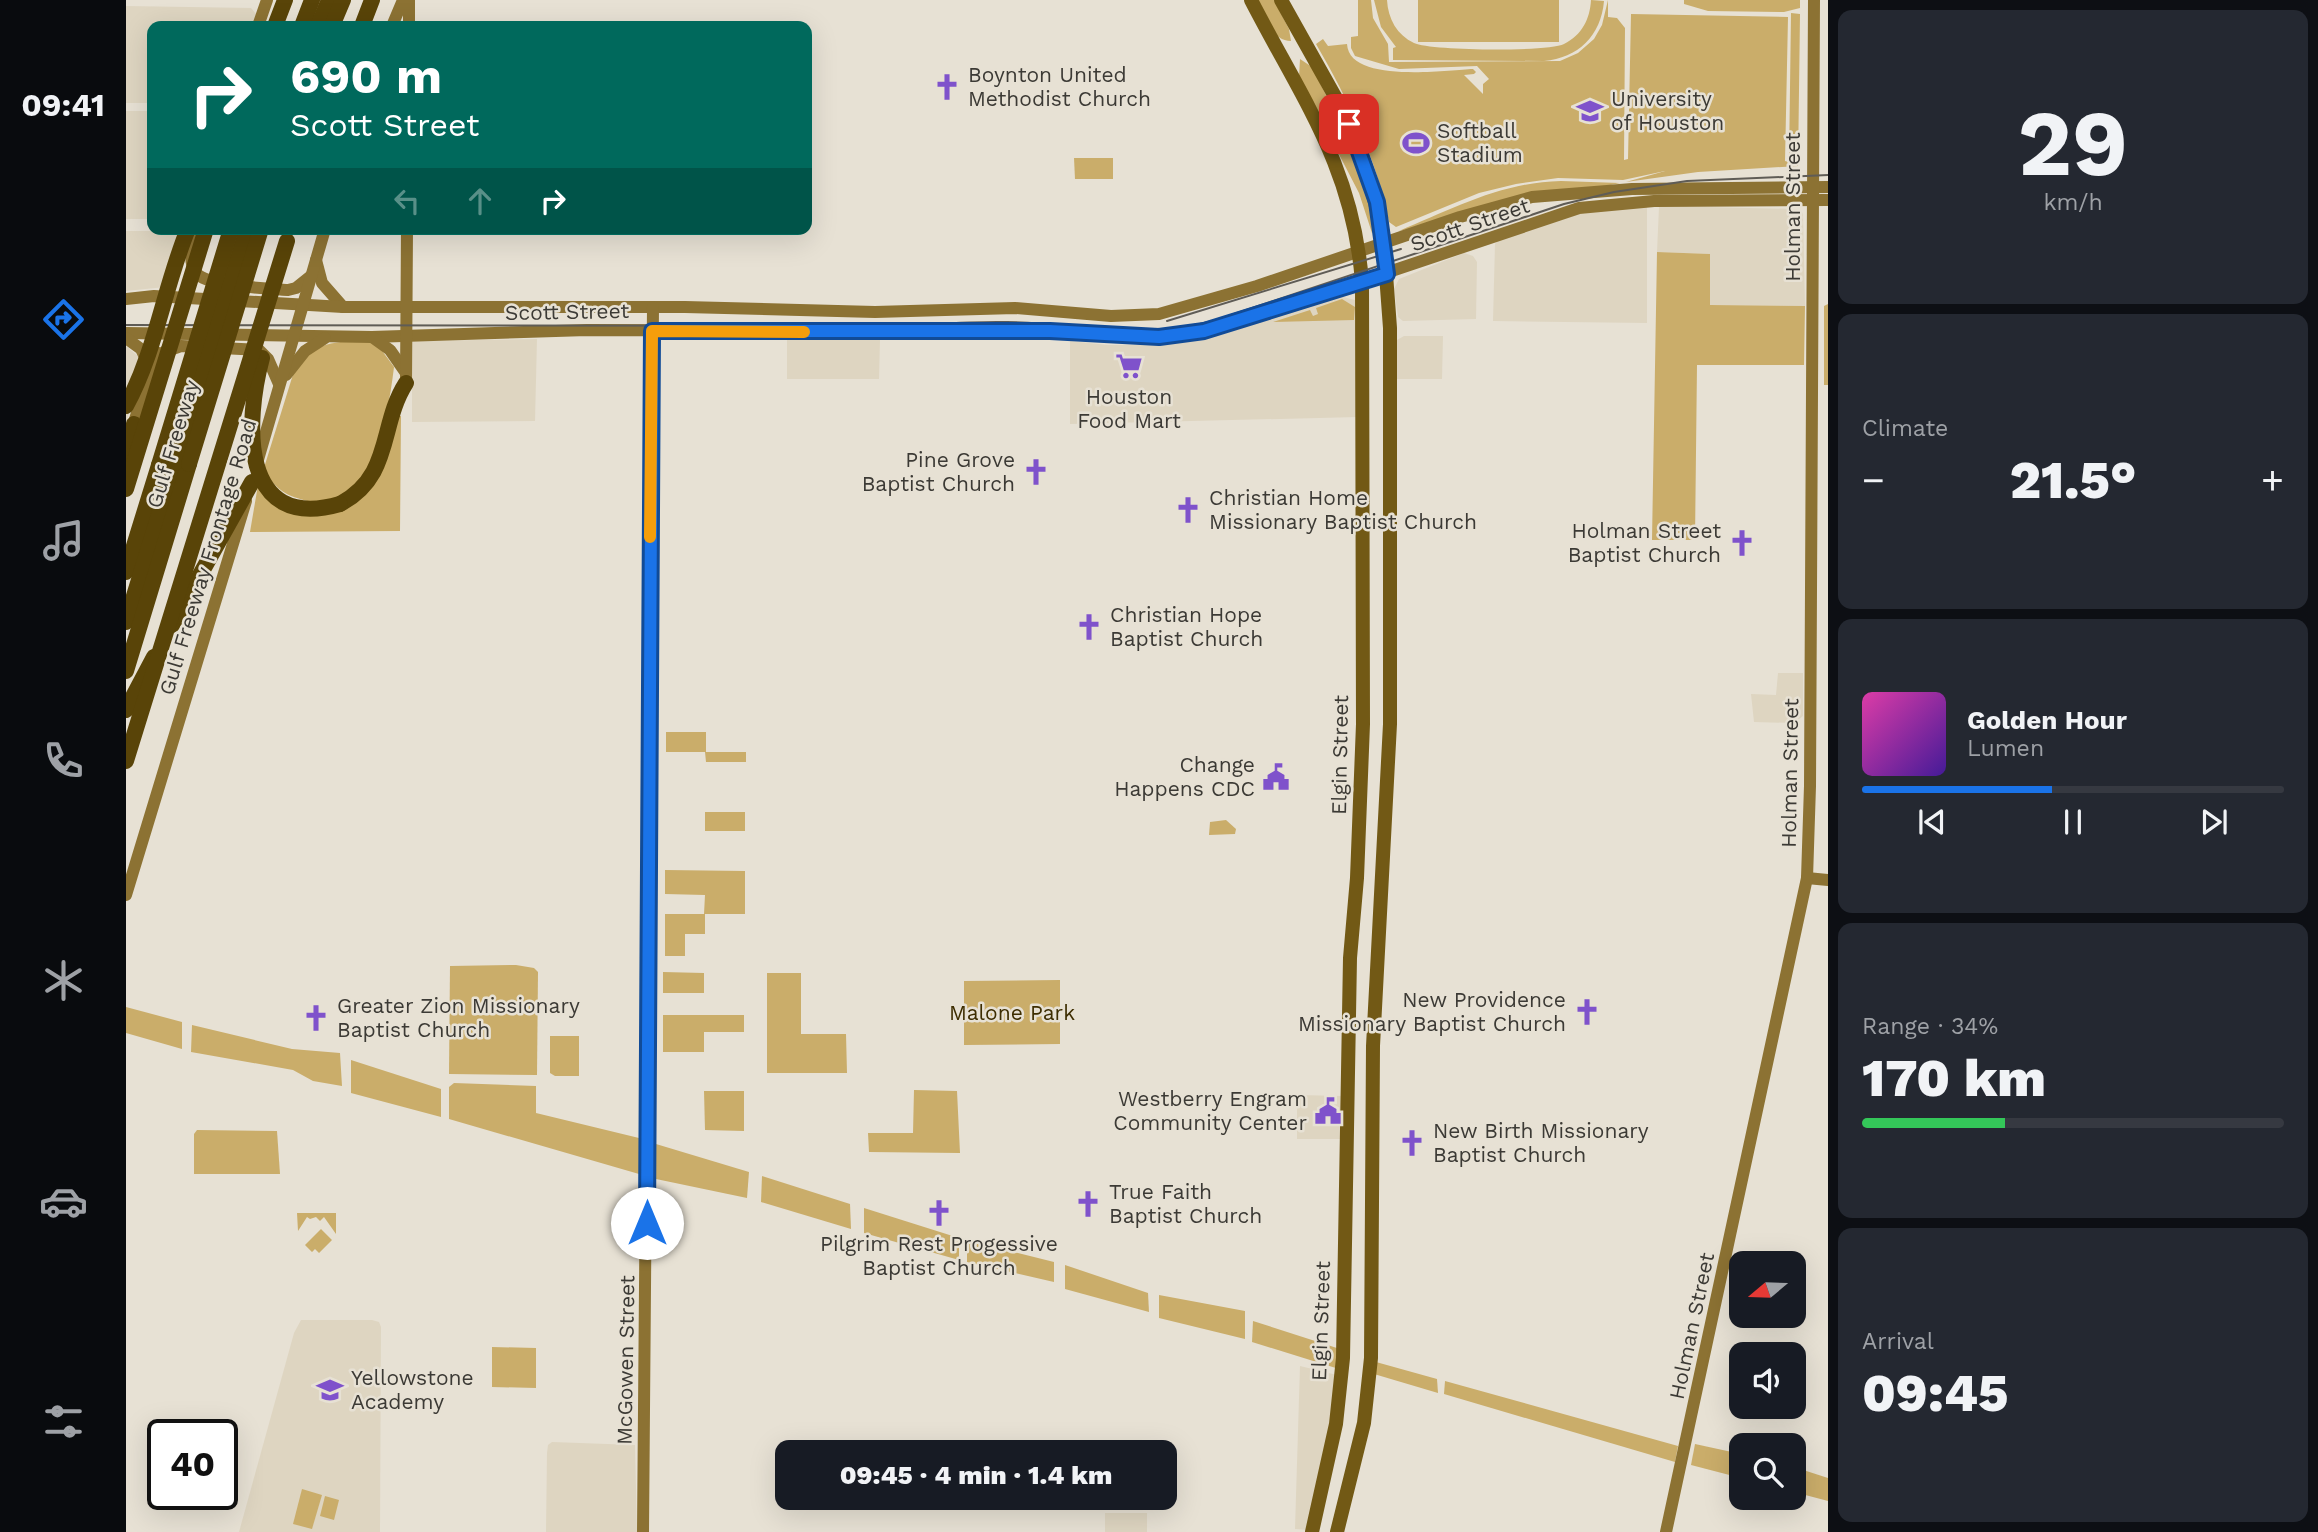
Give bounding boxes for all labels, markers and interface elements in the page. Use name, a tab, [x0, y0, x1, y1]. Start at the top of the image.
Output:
text: 690 m	[290, 47, 442, 105]
icon: right	[175, 49, 266, 140]
place label: Boynton United Methodist Church	[968, 62, 1151, 111]
church icon: Boynton United Methodist Church	[932, 72, 962, 102]
text: 09:41	[21, 86, 105, 124]
place label: University of Houston	[1611, 86, 1724, 135]
text: 29	[2018, 90, 2128, 197]
pin	[1319, 94, 1379, 154]
school or university icon: University of Houston	[1575, 96, 1605, 126]
icon: arrive	[1330, 105, 1368, 143]
text: Scott Street	[290, 106, 479, 144]
place label: Softball Stadium	[1437, 118, 1523, 167]
sports icon: Softball Stadium	[1401, 128, 1431, 158]
street label: Holman Street	[1780, 132, 1805, 282]
icon: left	[388, 182, 426, 220]
icon: ahead	[461, 182, 499, 220]
icon: right	[534, 182, 572, 220]
text: km/h	[2043, 189, 2103, 216]
street label: Scott Street	[1407, 192, 1533, 257]
icon: directions	[39, 295, 88, 344]
street label: Scott Street	[505, 298, 630, 325]
supermarket icon: Houston Food Mart	[1114, 351, 1144, 381]
street label: Gulf Freeway	[141, 377, 204, 511]
place label: Houston Food Mart	[1077, 384, 1181, 433]
text: Climate	[1862, 415, 1948, 442]
street label: Gulf Freeway Frontage Road	[154, 416, 261, 698]
place label: Pine Grove Baptist Church	[862, 447, 1015, 496]
text: 21.5°	[2010, 450, 2136, 511]
church icon: Pine Grove Baptist Church	[1021, 457, 1051, 487]
text: −	[1862, 458, 1885, 502]
text: +	[2261, 458, 2284, 502]
place label: Christian Home Missionary Baptist Church	[1209, 485, 1477, 534]
church icon: Christian Home Missionary Baptist Church	[1173, 495, 1203, 525]
icon: music	[39, 516, 88, 565]
place label: Holman Street Baptist Church	[1568, 518, 1721, 567]
church icon: Holman Street Baptist Church	[1727, 528, 1757, 558]
place label: Christian Hope Baptist Church	[1110, 602, 1263, 651]
church icon: Christian Hope Baptist Church	[1074, 612, 1104, 642]
street label: Elgin Street	[1326, 695, 1353, 815]
street label: Holman Street	[1776, 698, 1803, 848]
text: Golden Hour	[1967, 705, 2127, 735]
text: Lumen	[1967, 735, 2044, 762]
icon: phone	[39, 736, 88, 785]
place label: Change Happens CDC	[1114, 752, 1255, 801]
public building icon: Change Happens CDC	[1261, 762, 1291, 792]
icon: previous	[1913, 803, 1951, 841]
icon: pause	[2054, 803, 2092, 841]
icon: next	[2195, 803, 2233, 841]
icon: climate	[39, 956, 88, 1005]
place label: New Providence Missionary Baptist Church	[1298, 987, 1566, 1036]
place label: Greater Zion Missionary Baptist Church	[337, 993, 580, 1042]
church icon: New Providence Missionary Baptist Church	[1572, 997, 1602, 1027]
park label: Malone Park	[949, 1000, 1075, 1025]
church icon: Greater Zion Missionary Baptist Church	[301, 1003, 331, 1033]
text: Range · 34%	[1862, 1013, 1998, 1040]
text: 170 km	[1862, 1048, 2046, 1109]
place label: Westberry Engram Community Center	[1113, 1086, 1307, 1135]
public building icon: Westberry Engram Community Center	[1313, 1096, 1343, 1126]
place label: New Birth Missionary Baptist Church	[1433, 1118, 1649, 1167]
church icon: New Birth Missionary Baptist Church	[1397, 1128, 1427, 1158]
icon: car	[39, 1177, 88, 1226]
place label: True Faith Baptist Church	[1109, 1179, 1262, 1228]
position arrow	[610, 1186, 684, 1260]
church icon: True Faith Baptist Church	[1073, 1189, 1103, 1219]
church icon: Pilgrim Rest Progessive Baptist Church	[924, 1198, 954, 1228]
place label: Pilgrim Rest Progessive Baptist Church	[820, 1231, 1058, 1280]
street label: Holman Street	[1664, 1250, 1719, 1402]
north arrow	[1729, 1251, 1806, 1328]
map controls	[1729, 1251, 1806, 1510]
street label: Elgin Street	[1306, 1260, 1335, 1381]
street label: McGowen Street	[612, 1275, 639, 1445]
text: Arrival	[1862, 1328, 1934, 1355]
button: sound	[1729, 1342, 1806, 1419]
text: 09:45	[1862, 1363, 2008, 1424]
place label: Yellowstone Academy	[351, 1365, 474, 1414]
school or university icon: Yellowstone Academy	[315, 1375, 345, 1405]
icon: filters	[39, 1397, 88, 1446]
speed limit sign: 40	[147, 1419, 238, 1510]
button: search	[1729, 1433, 1806, 1510]
text: 09:45 · 4 min · 1.4 km	[840, 1460, 1112, 1490]

